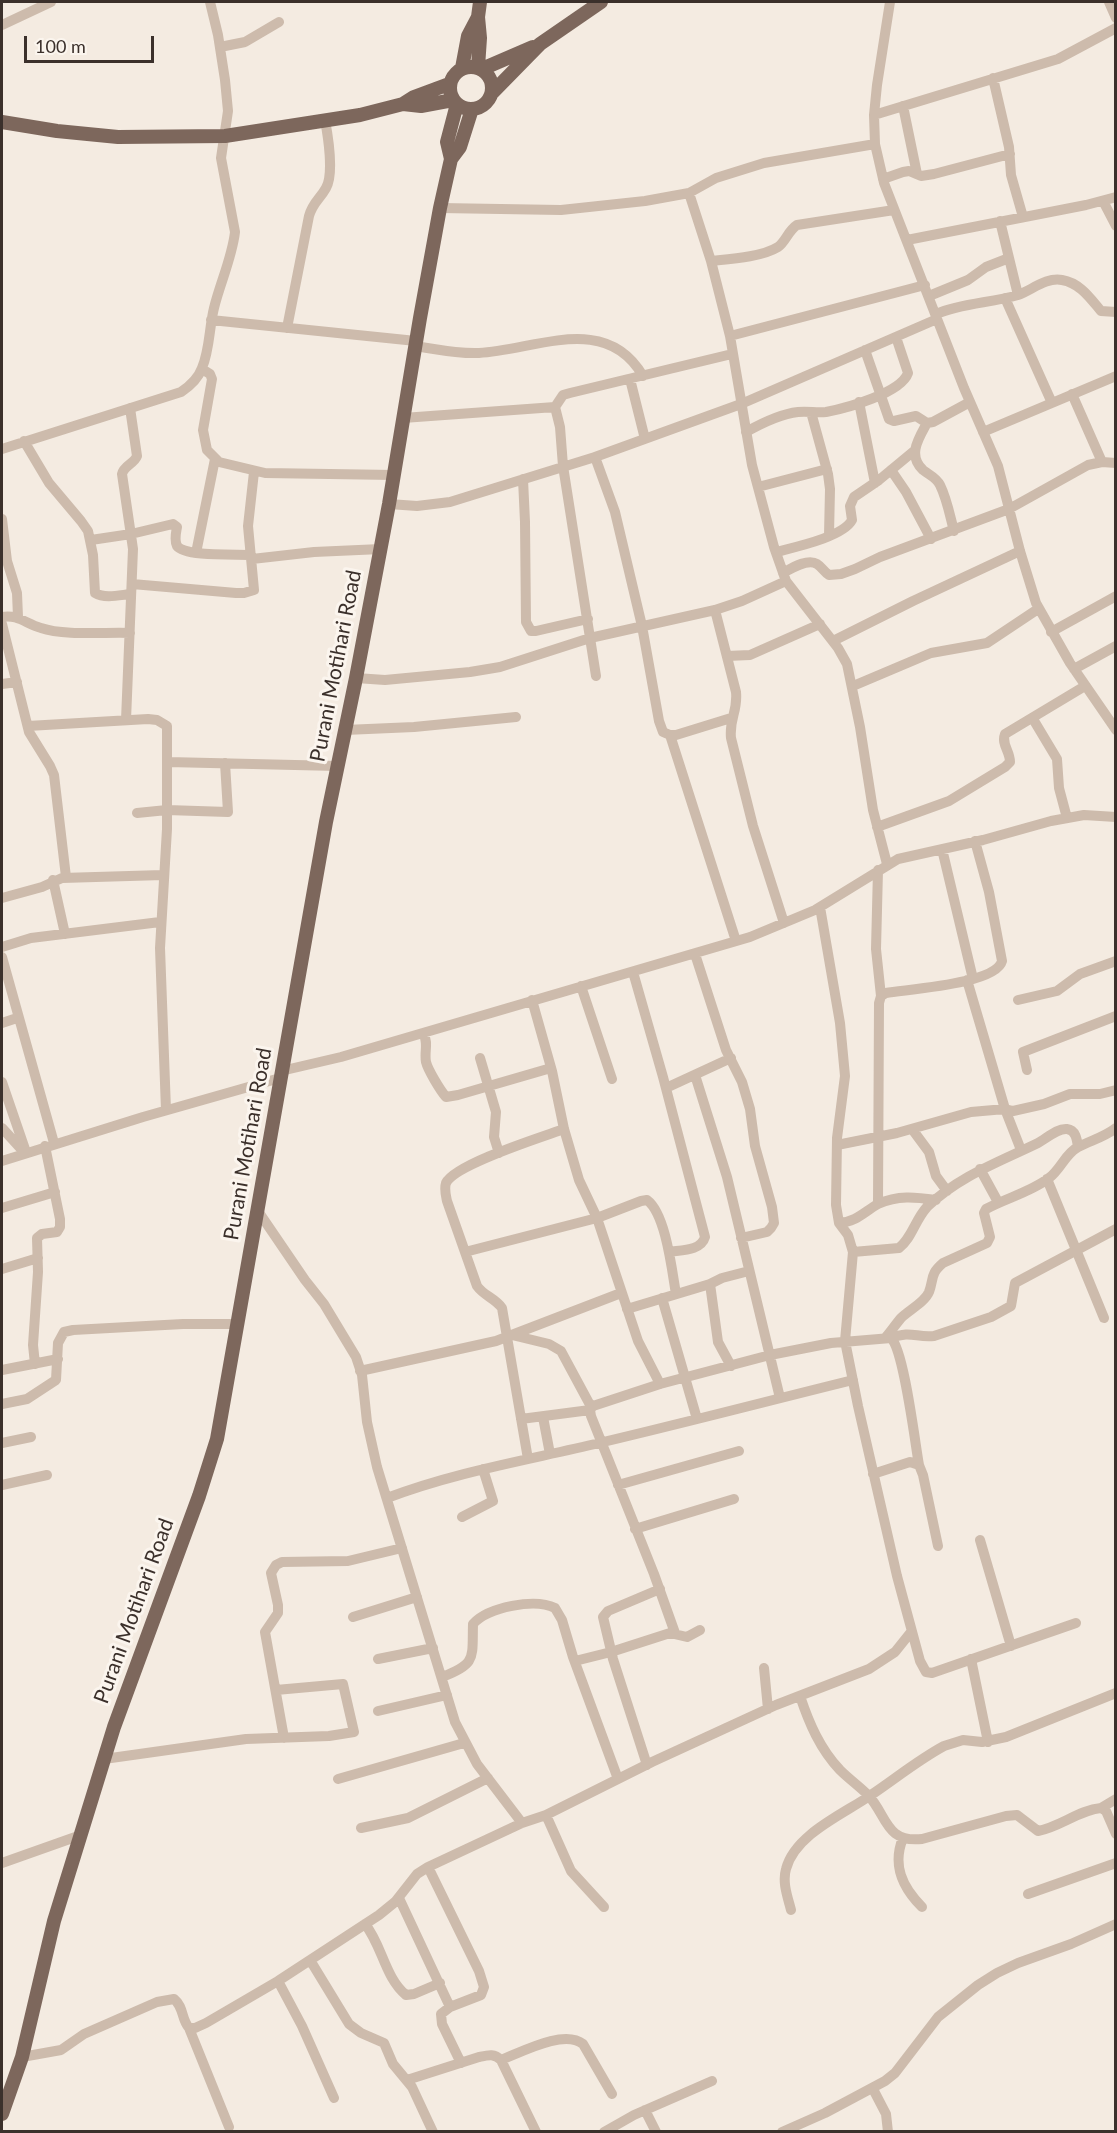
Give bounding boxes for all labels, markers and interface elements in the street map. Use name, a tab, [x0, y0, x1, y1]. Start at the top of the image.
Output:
scale bar	[27, 24, 158, 62]
text: 100 m	[35, 35, 86, 57]
street label: Purani Motihari Road	[305, 568, 367, 764]
street label: Purani Motihari Road	[219, 1046, 277, 1242]
street label: Purani Motihari Road	[89, 1515, 179, 1707]

